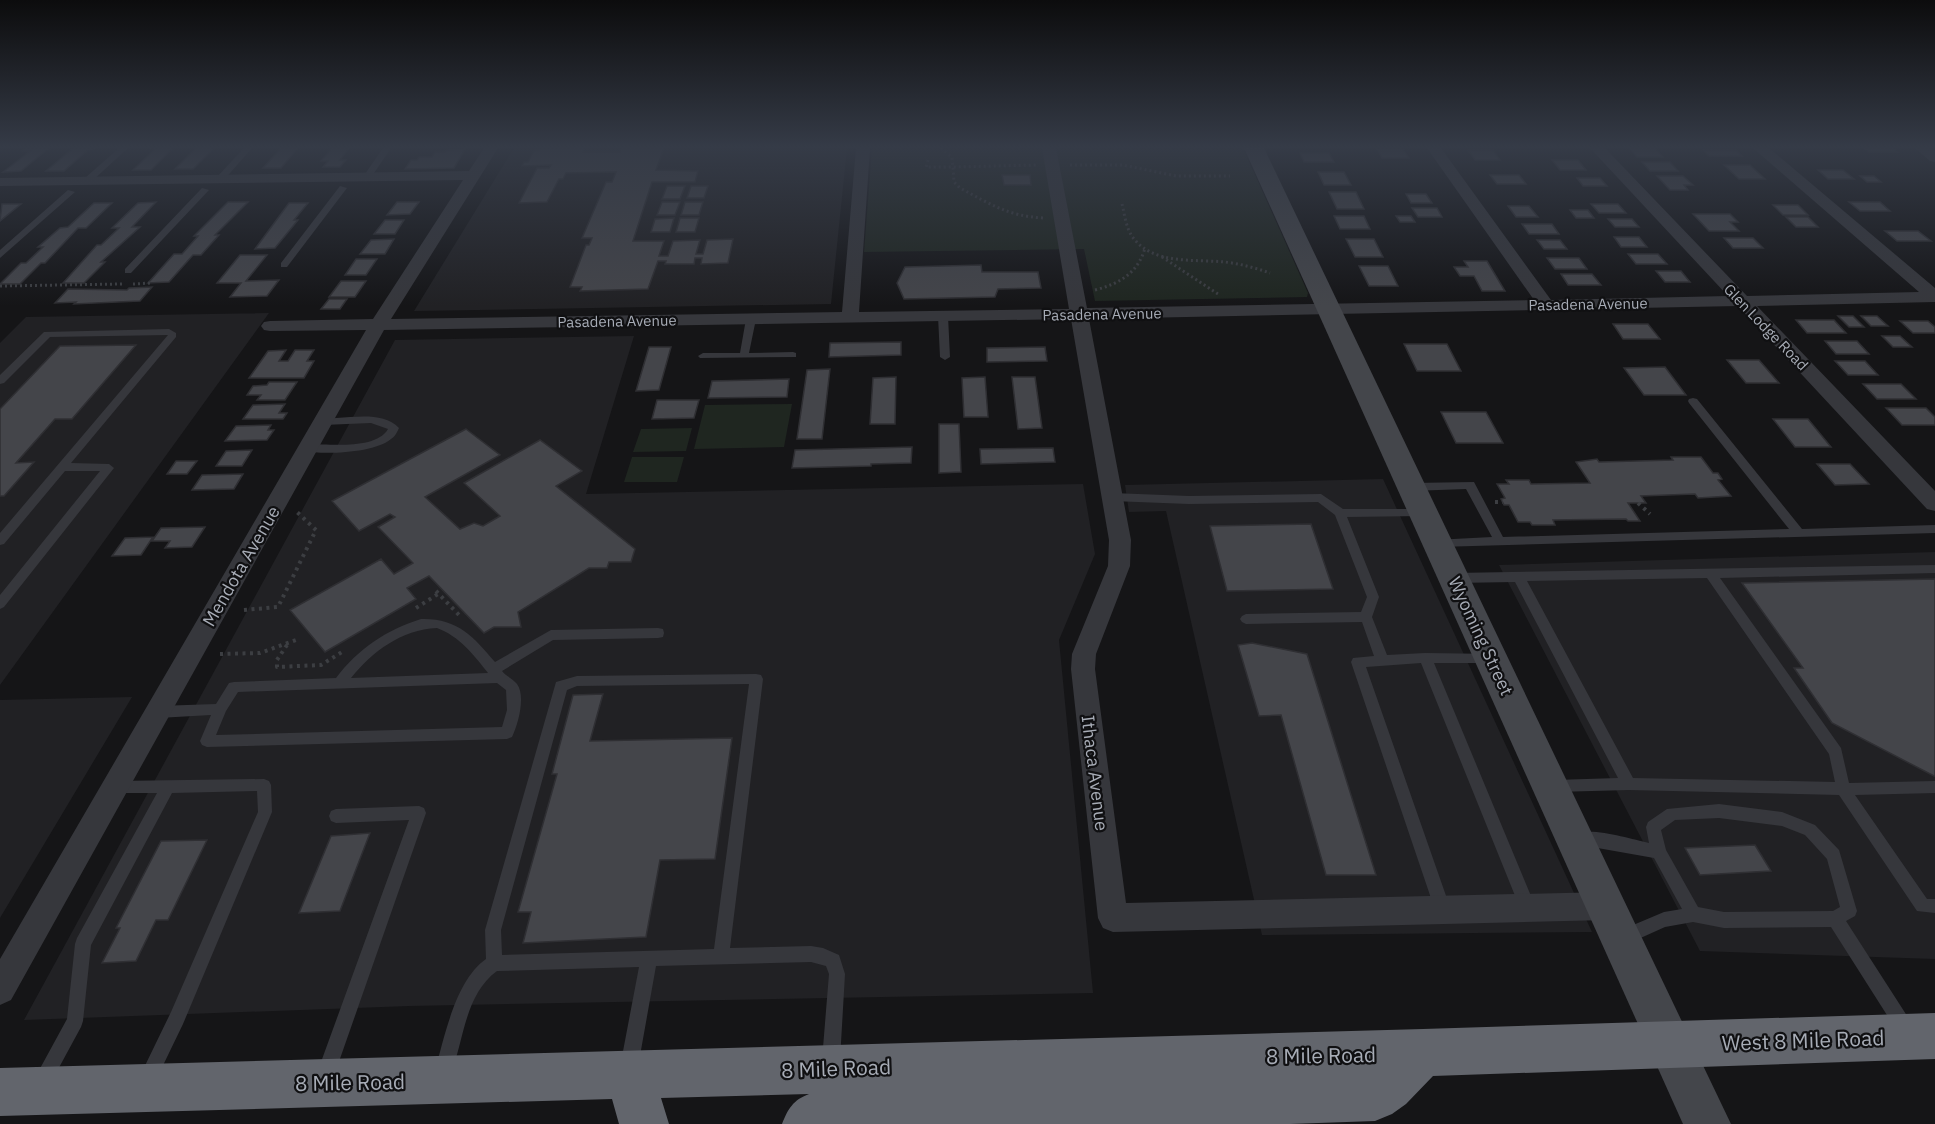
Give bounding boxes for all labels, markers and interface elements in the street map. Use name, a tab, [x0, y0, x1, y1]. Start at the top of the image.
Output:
street label: Glen Lodge Road	[1720, 280, 1812, 374]
street label: Pasadena Avenue	[1528, 293, 1648, 315]
street label: Pasadena Avenue	[1042, 303, 1162, 325]
street label: Pasadena Avenue	[557, 310, 677, 332]
street label: Mendota Avenue	[197, 501, 285, 630]
street label: Wyoming Street	[1443, 573, 1519, 699]
street label: Ithaca Avenue	[1076, 714, 1114, 832]
street label: West 8 Mile Road	[1721, 1023, 1885, 1057]
street label: 8 Mile Road	[1266, 1040, 1376, 1070]
street label: 8 Mile Road	[780, 1052, 892, 1084]
street label: 8 Mile Road	[295, 1067, 405, 1097]

